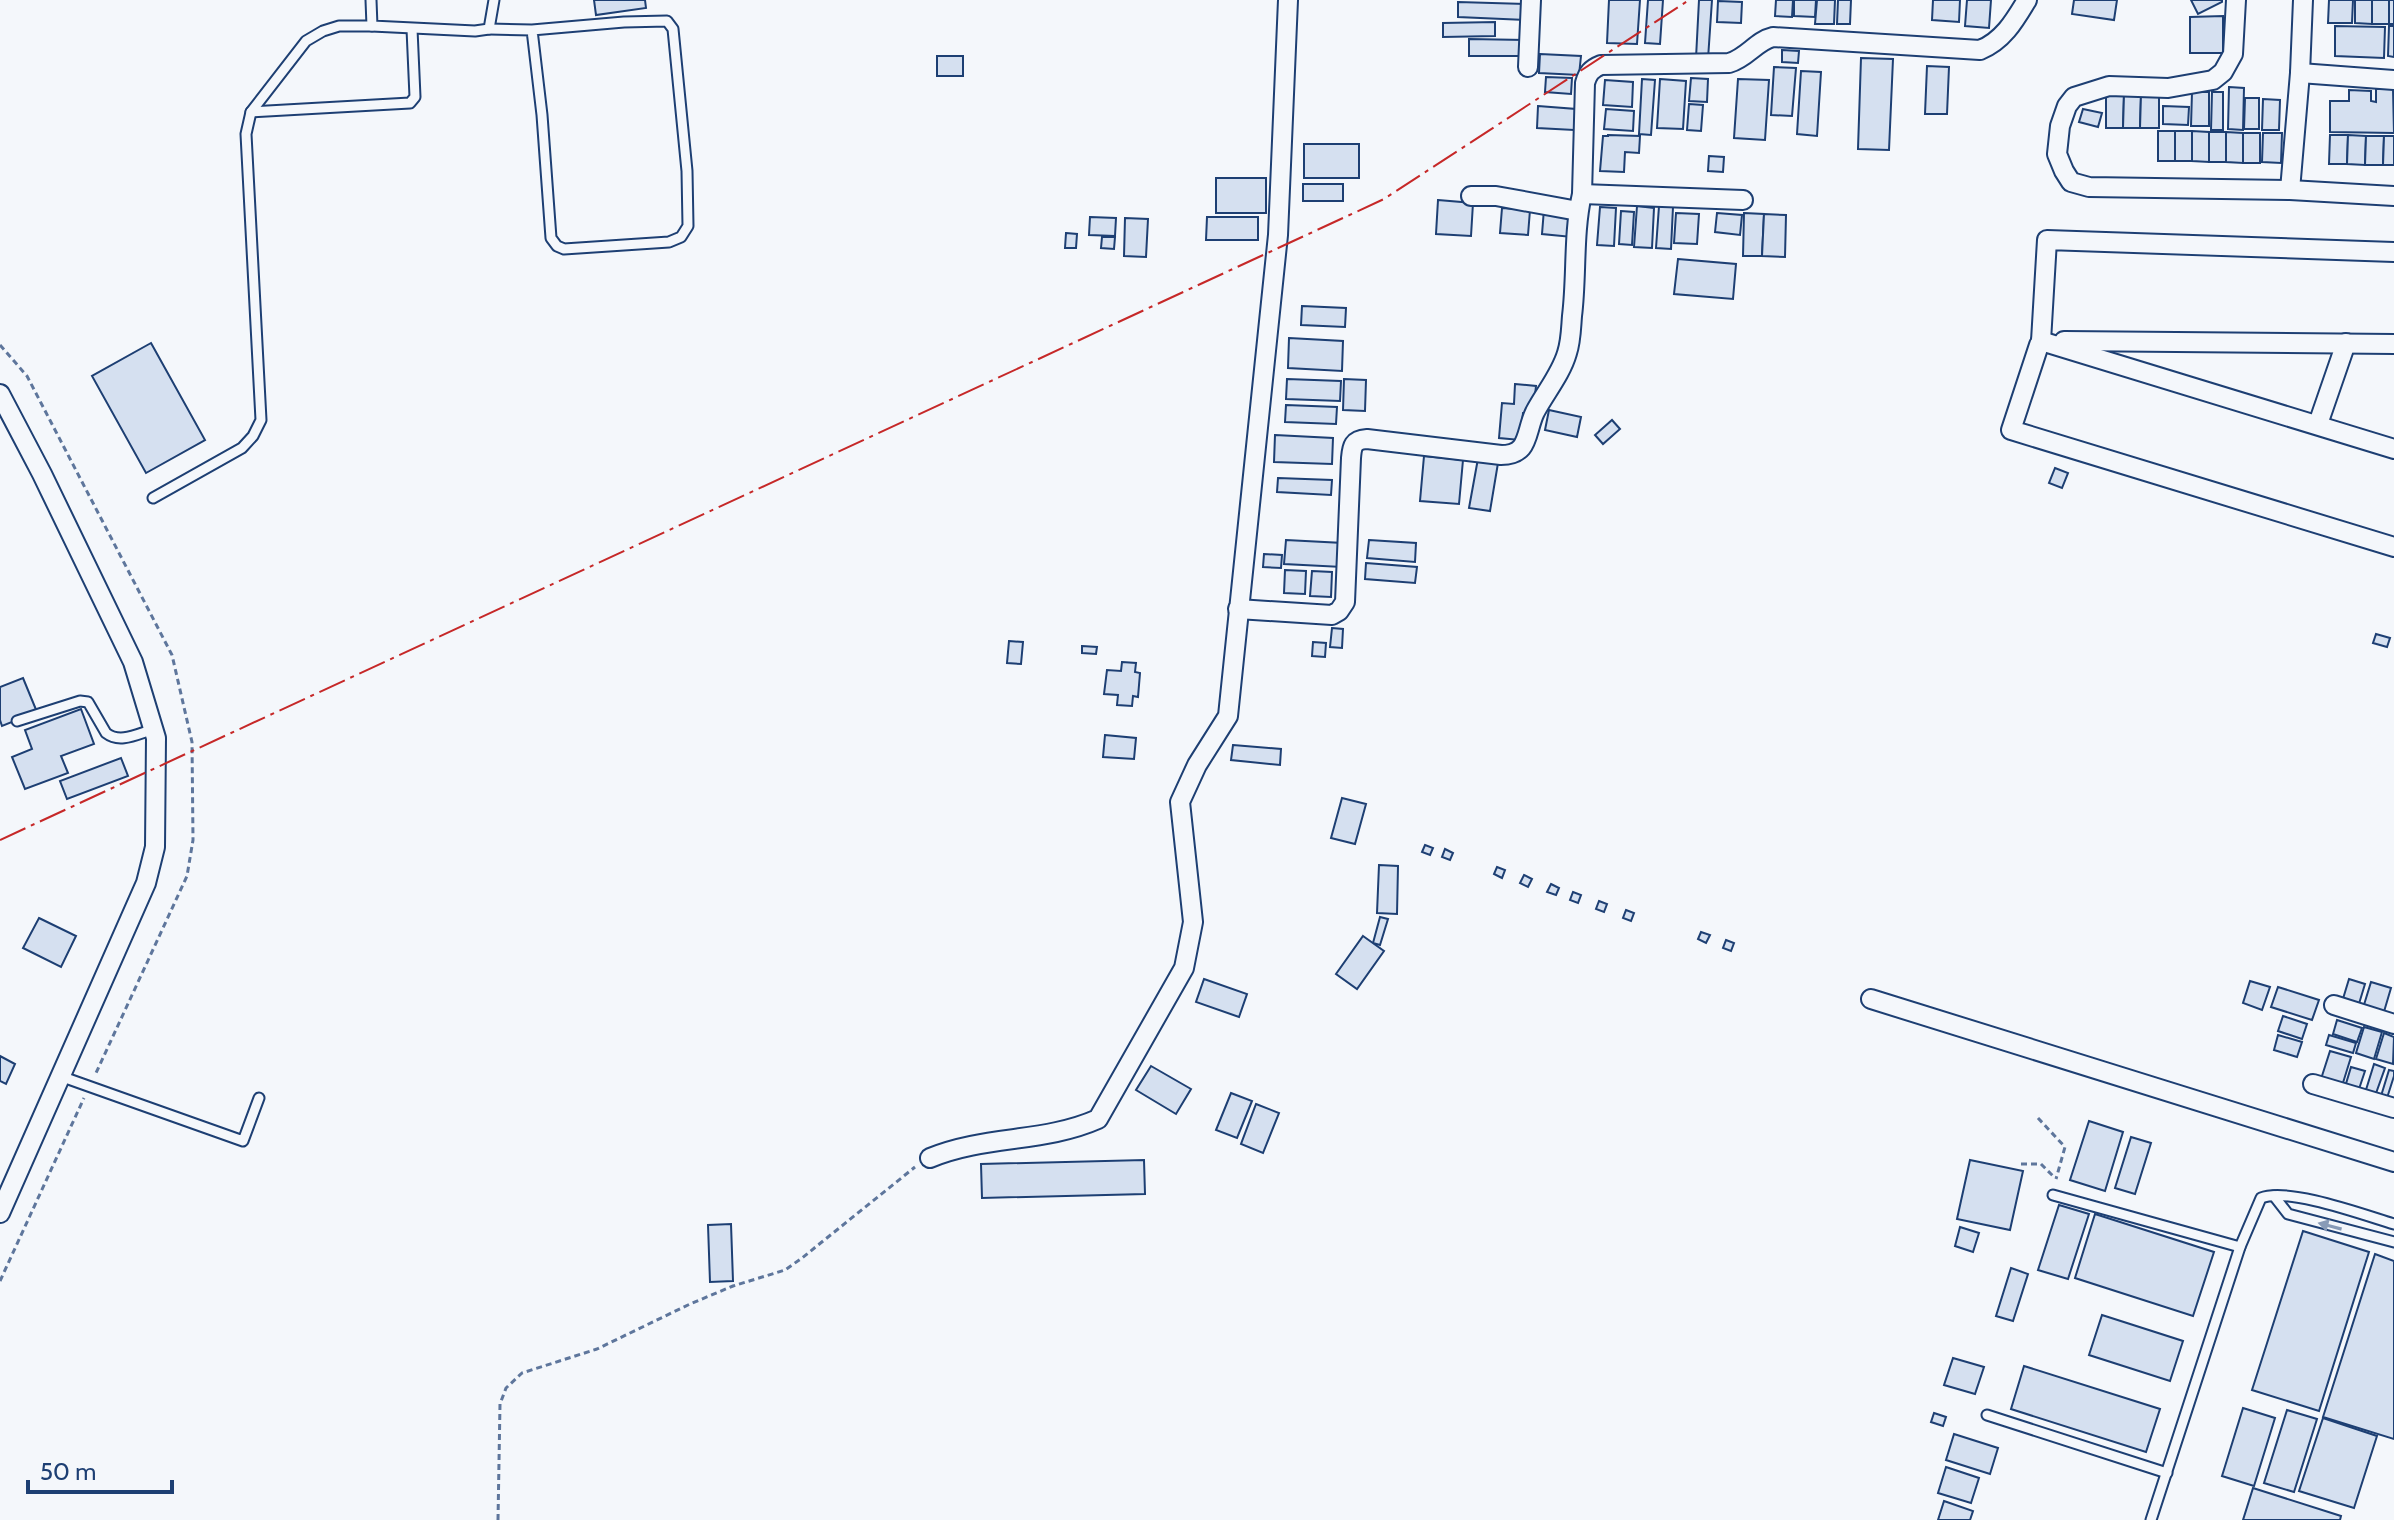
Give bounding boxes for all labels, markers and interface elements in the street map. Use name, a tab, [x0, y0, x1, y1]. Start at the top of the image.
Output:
one-way arrow	[2317, 1219, 2342, 1231]
scale bar	[28, 1444, 172, 1494]
text: 50 m	[40, 1457, 96, 1486]

